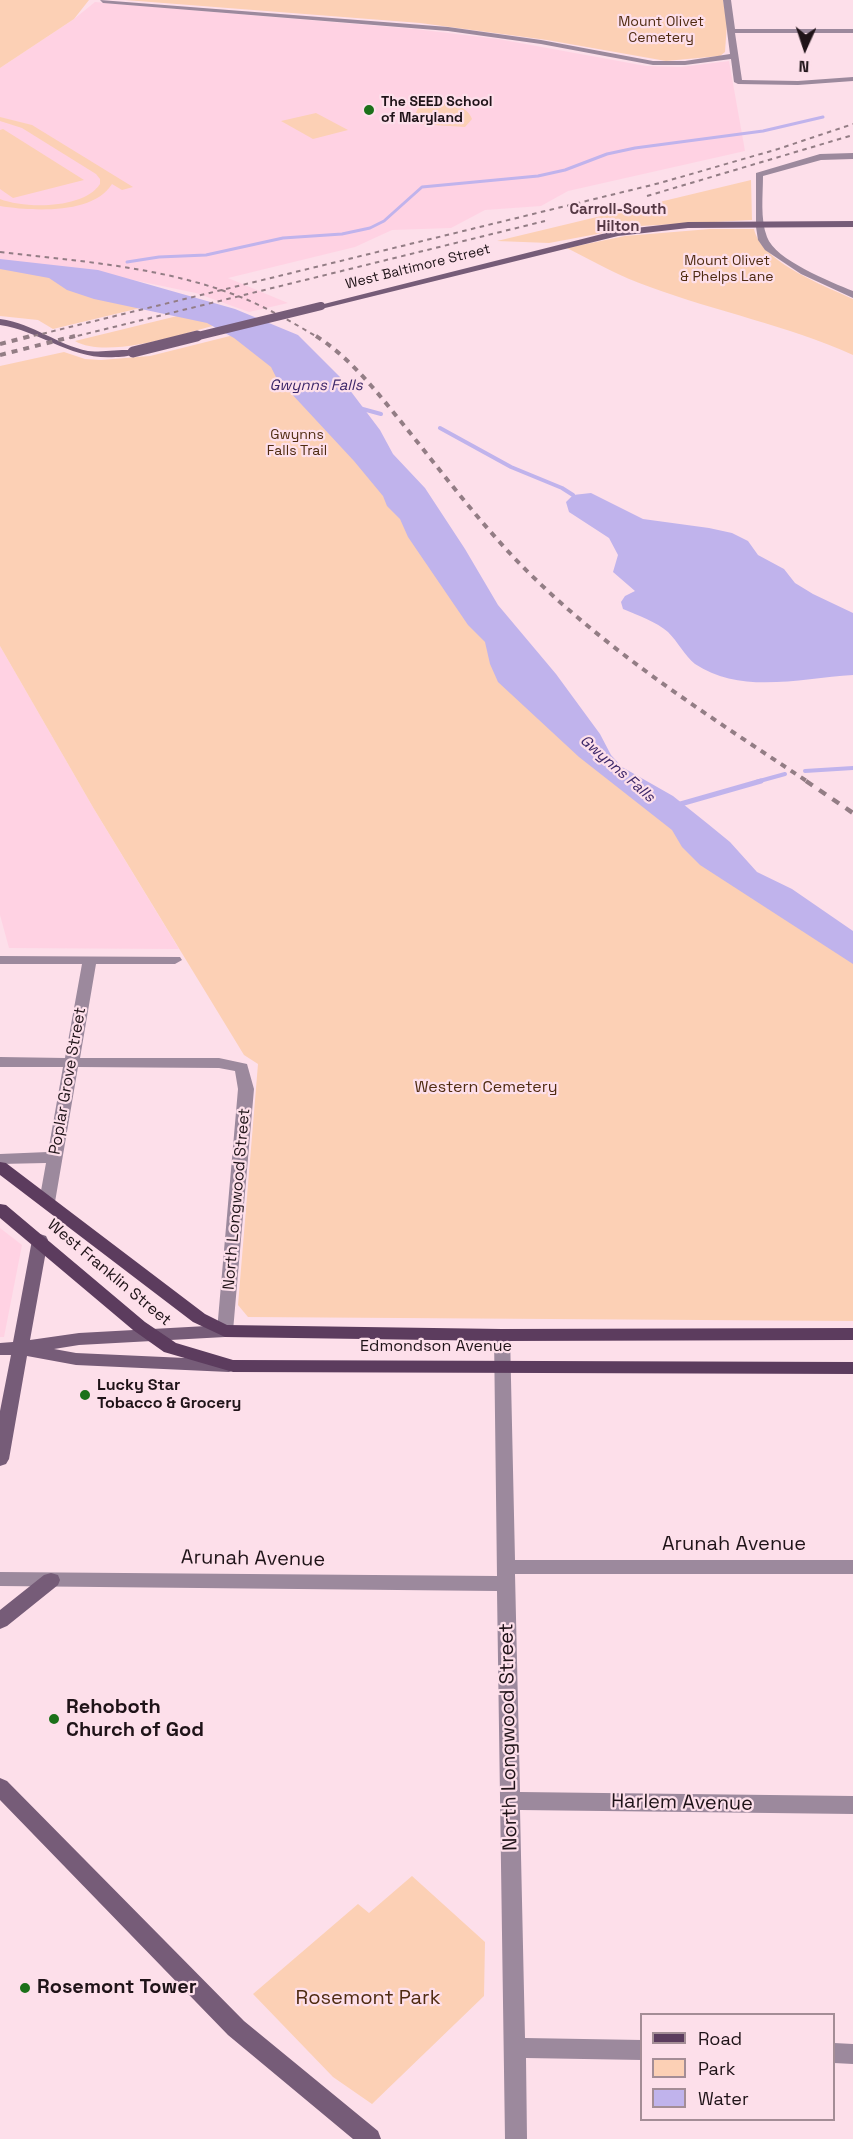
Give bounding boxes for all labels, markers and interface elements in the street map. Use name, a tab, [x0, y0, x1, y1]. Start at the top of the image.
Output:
park label: Mount Olivet Cemetery	[618, 14, 704, 46]
north arrow	[775, 18, 835, 78]
text: N	[798, 56, 810, 77]
place label: The SEED School of Maryland	[381, 94, 493, 126]
marker: The SEED School of Maryland	[362, 103, 376, 117]
district label: Carroll-South Hilton	[569, 201, 667, 236]
street label: West Baltimore Street	[344, 241, 492, 293]
park label: Mount Olivet & Phelps Lane	[680, 253, 774, 286]
water label: Gwynns Falls	[269, 377, 363, 395]
park label: Gwynns Falls Trail	[267, 427, 327, 460]
water label: Gwynns Falls	[576, 732, 658, 806]
street label: Poplar Grove Street	[46, 1006, 90, 1156]
park label: Western Cemetery	[414, 1078, 558, 1098]
street label: North Longwood Street	[219, 1107, 255, 1291]
street label: West Franklin Street	[43, 1216, 175, 1330]
street label: Edmondson Avenue	[360, 1337, 512, 1357]
place label: Lucky Star Tobacco & Grocery	[97, 1376, 241, 1414]
marker: Lucky Star Tobacco & Grocery	[78, 1388, 92, 1402]
street label: Arunah Avenue	[662, 1533, 806, 1557]
street label: Arunah Avenue	[181, 1546, 325, 1572]
street label: North Longwood Street	[495, 1623, 523, 1851]
place label: Rehoboth Church of God	[66, 1696, 204, 1743]
marker: Rehoboth Church of God	[47, 1712, 61, 1726]
street label: Harlem Avenue	[611, 1790, 753, 1816]
place label: Rosemont Tower	[37, 1976, 197, 2000]
marker: Rosemont Tower	[18, 1981, 32, 1995]
park label: Rosemont Park	[296, 1987, 440, 2011]
legend	[640, 2013, 835, 2121]
text: Road	[698, 2027, 742, 2050]
text: Park	[698, 2057, 735, 2080]
text: Water	[698, 2087, 749, 2110]

